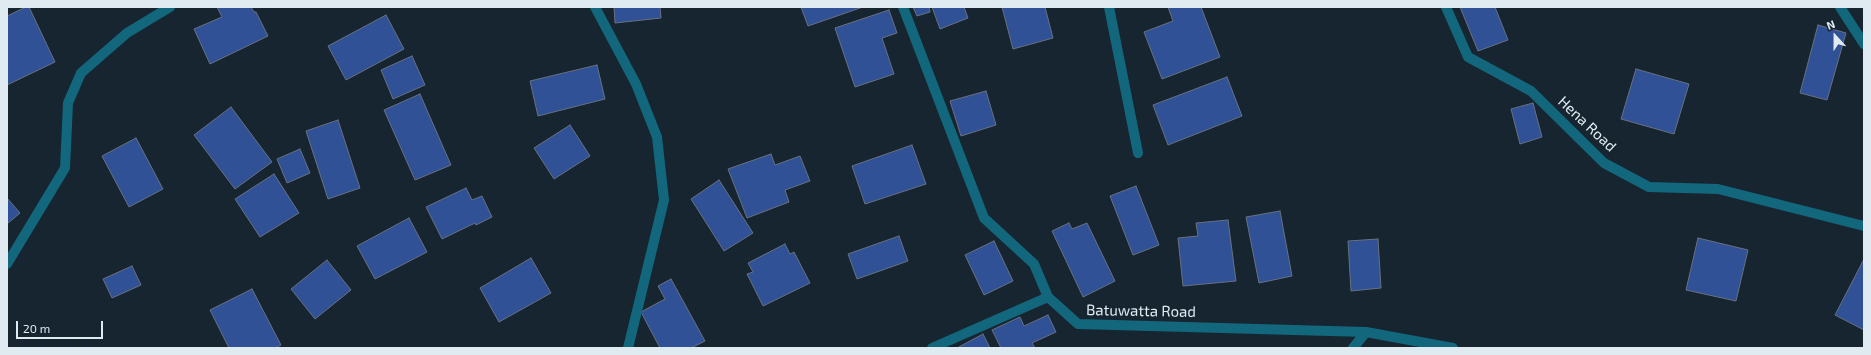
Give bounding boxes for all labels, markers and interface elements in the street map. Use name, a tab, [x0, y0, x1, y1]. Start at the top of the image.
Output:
north arrow	[1815, 16, 1855, 56]
text: N	[1824, 17, 1837, 32]
street label: Hena Road	[1554, 93, 1620, 155]
street label: Batuwatta Road	[1086, 301, 1196, 321]
scale bar	[18, 313, 105, 339]
text: 20 m	[23, 321, 50, 335]

